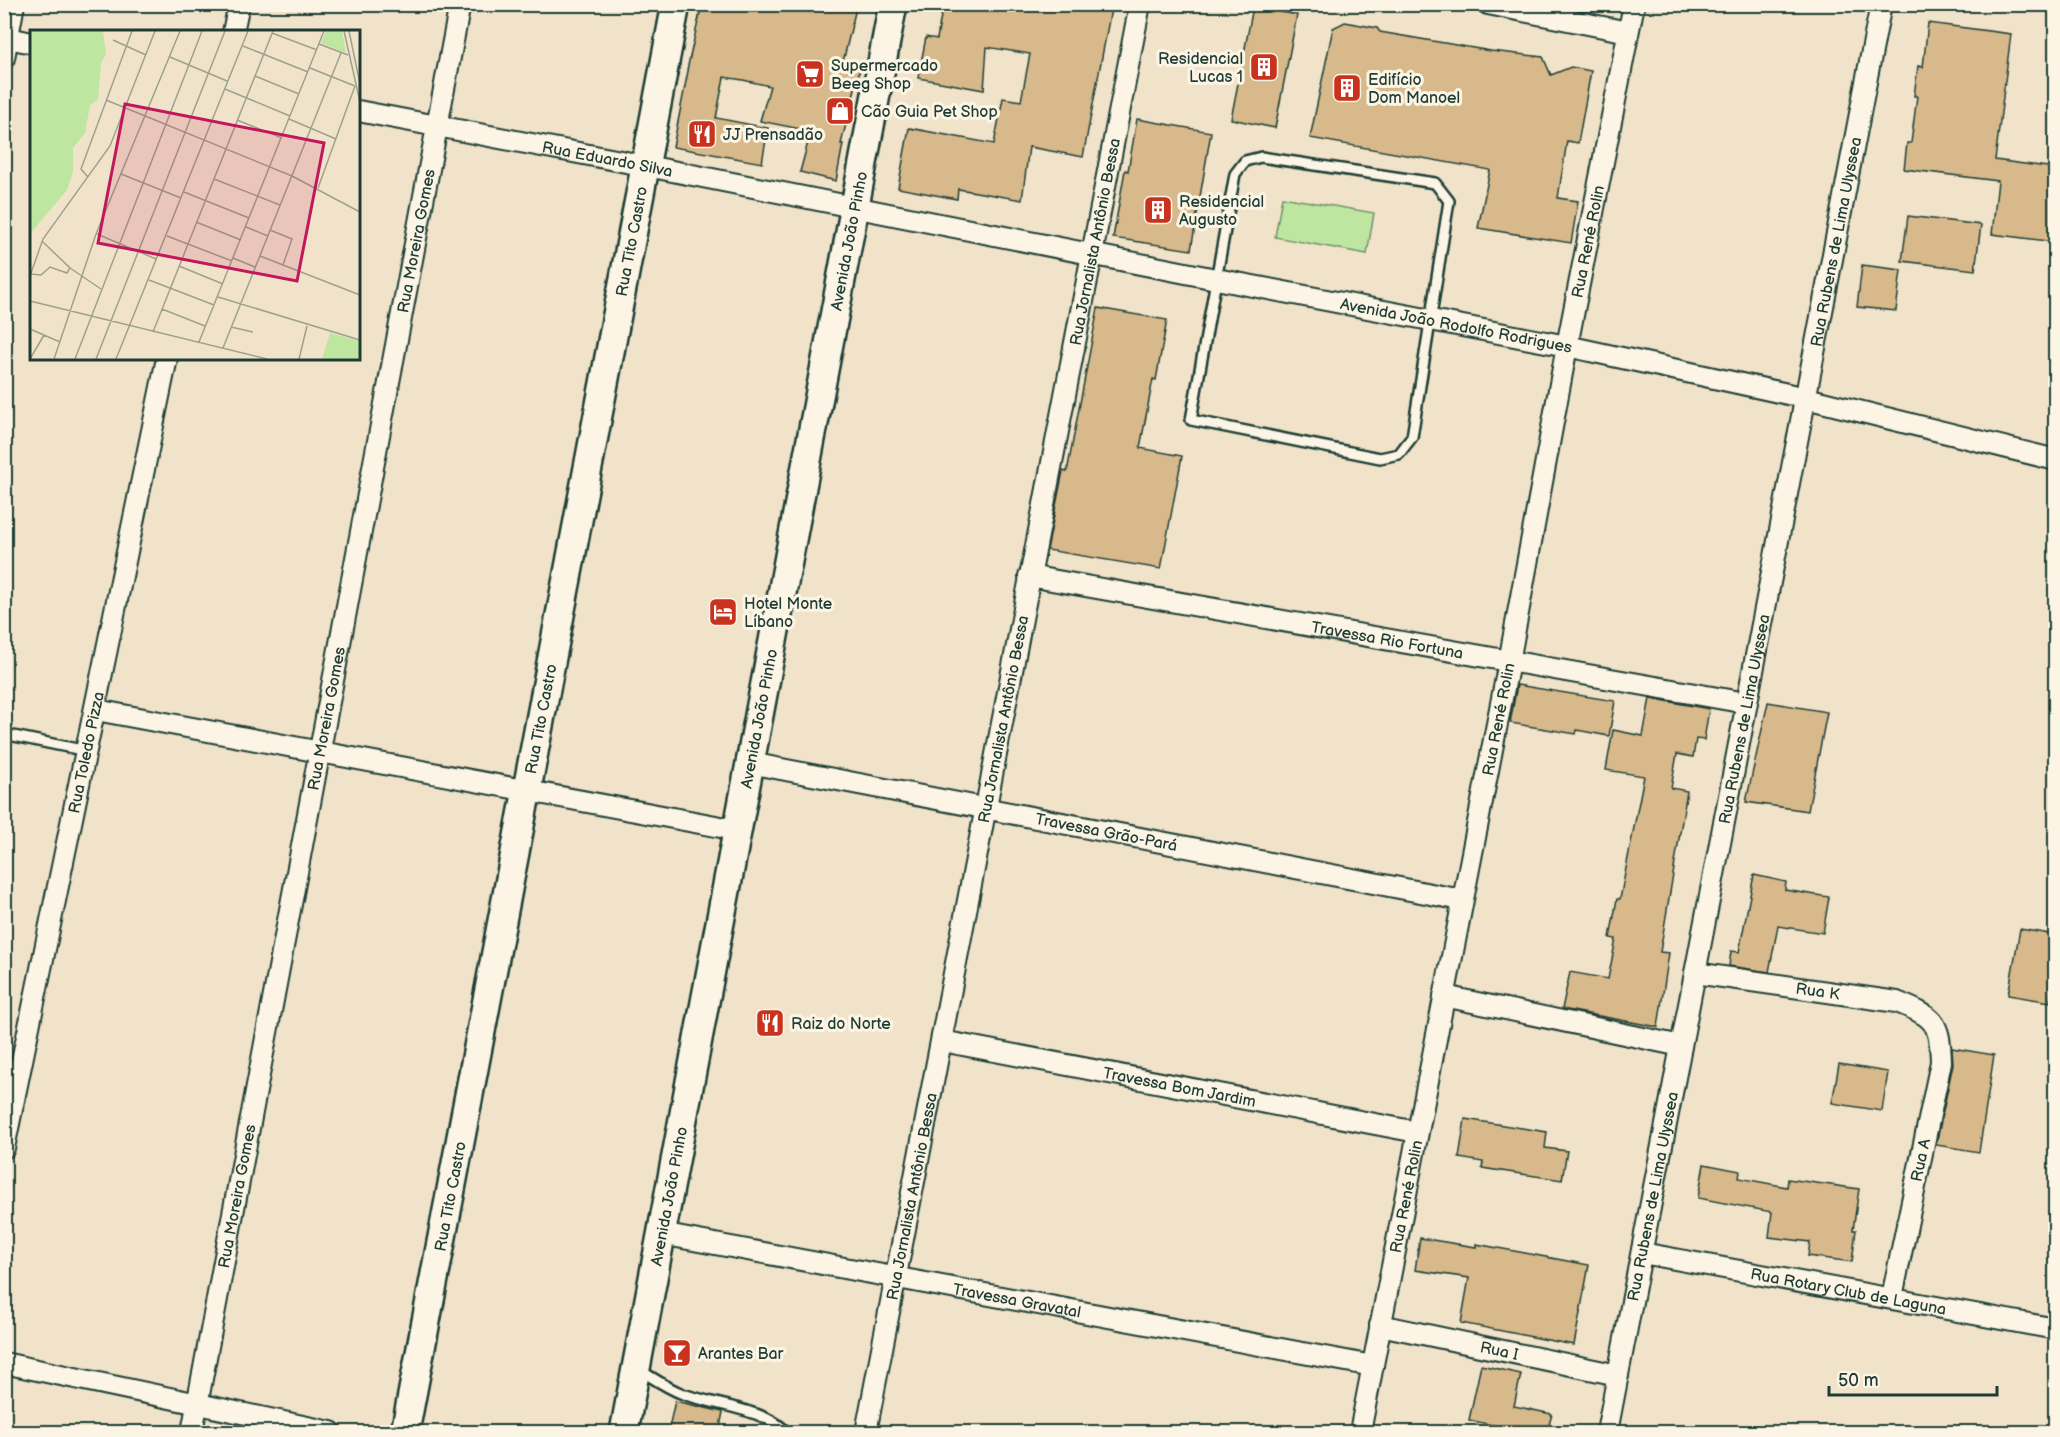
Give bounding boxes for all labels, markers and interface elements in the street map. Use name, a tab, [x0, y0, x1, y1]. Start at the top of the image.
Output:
inset map	[30, 30, 360, 360]
place label: Residencial Lucas 1	[1158, 50, 1243, 87]
building icon: Residencial Lucas 1	[1248, 51, 1280, 83]
place label: Supermercado Beeg Shop	[831, 57, 938, 94]
supermarket icon: Supermercado Beeg Shop	[794, 58, 826, 90]
place label: Edifício Dom Manoel	[1368, 71, 1460, 108]
building icon: Edifício Dom Manoel	[1331, 72, 1363, 104]
shop icon: Cão Guia Pet Shop	[824, 95, 856, 127]
place label: Cão Guia Pet Shop	[861, 103, 998, 122]
restaurant icon: JJ Prensadão	[686, 118, 718, 150]
place label: JJ Prensadão	[723, 126, 823, 145]
street label: Rua Rubens de Lima Ulyssea	[1807, 136, 1866, 348]
street label: Rua Jornalista Antônio Bessa	[1067, 137, 1125, 347]
street label: Rua Eduardo Silva	[540, 138, 674, 182]
street label: Rua Moreira Gomes	[394, 168, 440, 315]
street label: Avenida João Pinho	[827, 170, 872, 312]
street label: Rua René Rolin	[1569, 184, 1609, 300]
street label: Rua Tito Castro	[613, 185, 652, 298]
place label: Residencial Augusto	[1179, 193, 1264, 230]
building icon: Residencial Augusto	[1142, 194, 1174, 226]
street label: Avenida João Rodolfo Rodrigues	[1339, 295, 1574, 358]
place label: Hotel Monte Líbano	[744, 595, 833, 632]
hotel icon: Hotel Monte Líbano	[707, 596, 739, 628]
street label: Rua Rubens de Lima Ulyssea	[1716, 613, 1775, 826]
street label: Rua Jornalista Antônio Bessa	[975, 614, 1033, 825]
street label: Travessa Rio Fortuna	[1310, 618, 1465, 664]
street label: Rua Moreira Gomes	[305, 645, 350, 792]
street label: Avenida João Pinho	[737, 648, 782, 790]
street label: Rua Tito Castro	[522, 662, 562, 776]
street label: Rua René Rolin	[1479, 662, 1520, 777]
street label: Rua Toledo Pizza	[65, 690, 109, 815]
street label: Travessa Grão-Pará	[1034, 810, 1179, 856]
street label: Rua K	[1794, 980, 1841, 1005]
restaurant icon: Raiz do Norte	[754, 1007, 786, 1039]
place label: Raiz do Norte	[791, 1015, 891, 1034]
street label: Travessa Bom Jardim	[1101, 1064, 1257, 1112]
street label: Rua Rubens de Lima Ulyssea	[1624, 1090, 1683, 1303]
street label: Rua Jornalista Antônio Bessa	[884, 1091, 942, 1302]
street label: Rua Moreira Gomes	[215, 1123, 261, 1270]
street label: Avenida João Pinho	[647, 1125, 692, 1268]
street label: Rua A	[1908, 1137, 1935, 1184]
street label: Rua René Rolin	[1387, 1139, 1427, 1255]
street label: Rua Tito Castro	[431, 1140, 471, 1253]
street label: Rua Rotary Club de Laguna	[1749, 1265, 1948, 1320]
street label: Travessa Gravatal	[951, 1280, 1082, 1323]
bar icon: Arantes Bar	[661, 1337, 693, 1369]
street label: Rua I	[1478, 1338, 1520, 1365]
place label: Arantes Bar	[698, 1345, 783, 1364]
scale bar	[1829, 1359, 1997, 1397]
text: 50 m	[1838, 1370, 1879, 1391]

